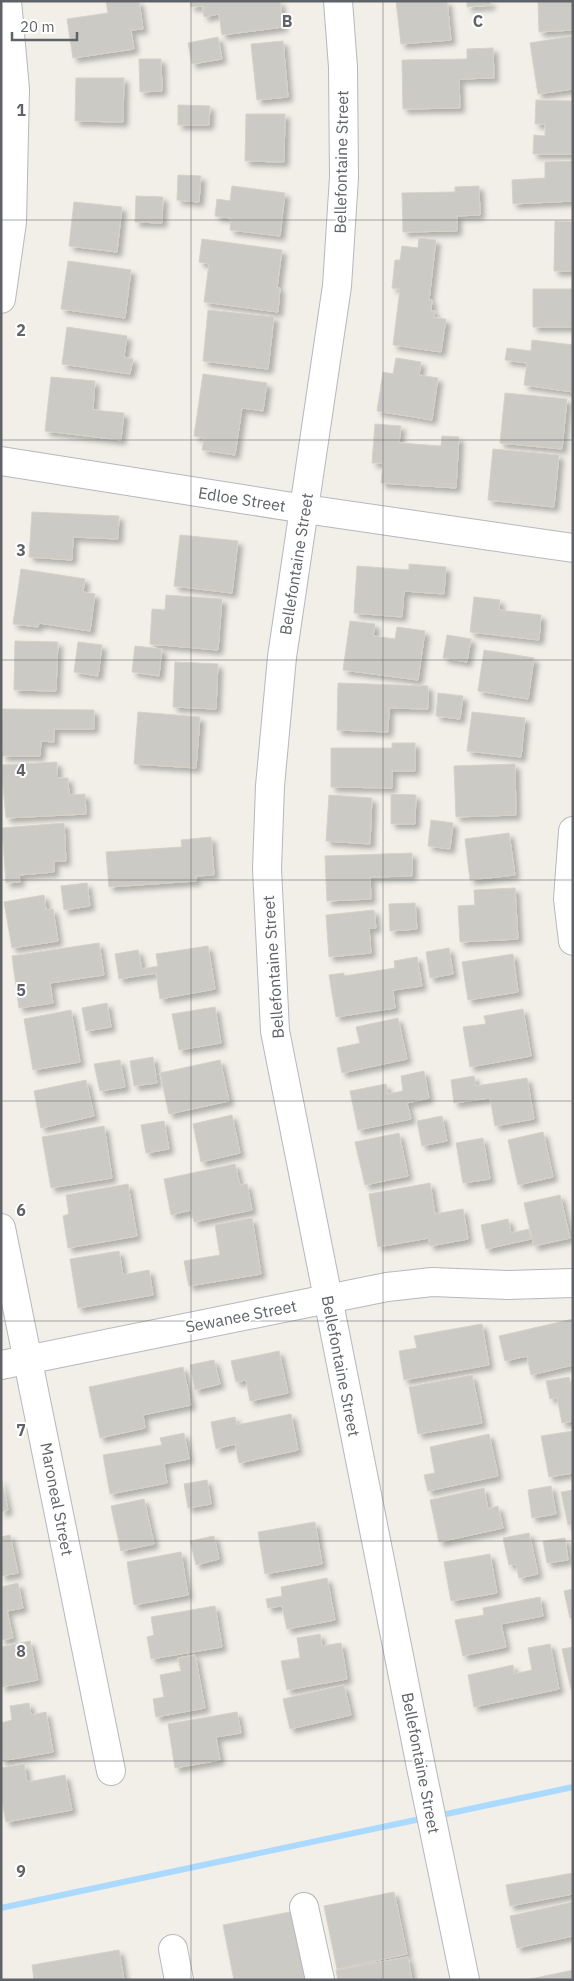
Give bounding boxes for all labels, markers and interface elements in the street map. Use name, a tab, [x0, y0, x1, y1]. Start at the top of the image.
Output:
scale bar	[12, 10, 78, 42]
text: B	[282, 11, 293, 31]
text: C	[473, 11, 483, 31]
text: 20 m	[20, 17, 55, 36]
street label: Bellefontaine Street	[330, 90, 352, 234]
text: 1	[16, 100, 26, 120]
text: 2	[16, 320, 26, 340]
street label: Edloe Street	[197, 482, 287, 516]
street label: Bellefontaine Street	[275, 492, 317, 636]
text: 3	[16, 540, 26, 560]
text: 4	[16, 760, 26, 780]
street label: Bellefontaine Street	[258, 895, 288, 1039]
text: 5	[16, 980, 26, 1000]
text: 6	[16, 1200, 26, 1220]
street label: Bellefontaine Street	[317, 1294, 365, 1438]
street label: Sewanee Street	[184, 1295, 298, 1337]
text: 7	[16, 1420, 26, 1440]
street label: Maroneal Street	[36, 1441, 78, 1557]
text: 8	[16, 1641, 26, 1661]
street label: Bellefontaine Street	[397, 1691, 445, 1835]
text: 9	[16, 1861, 26, 1881]

